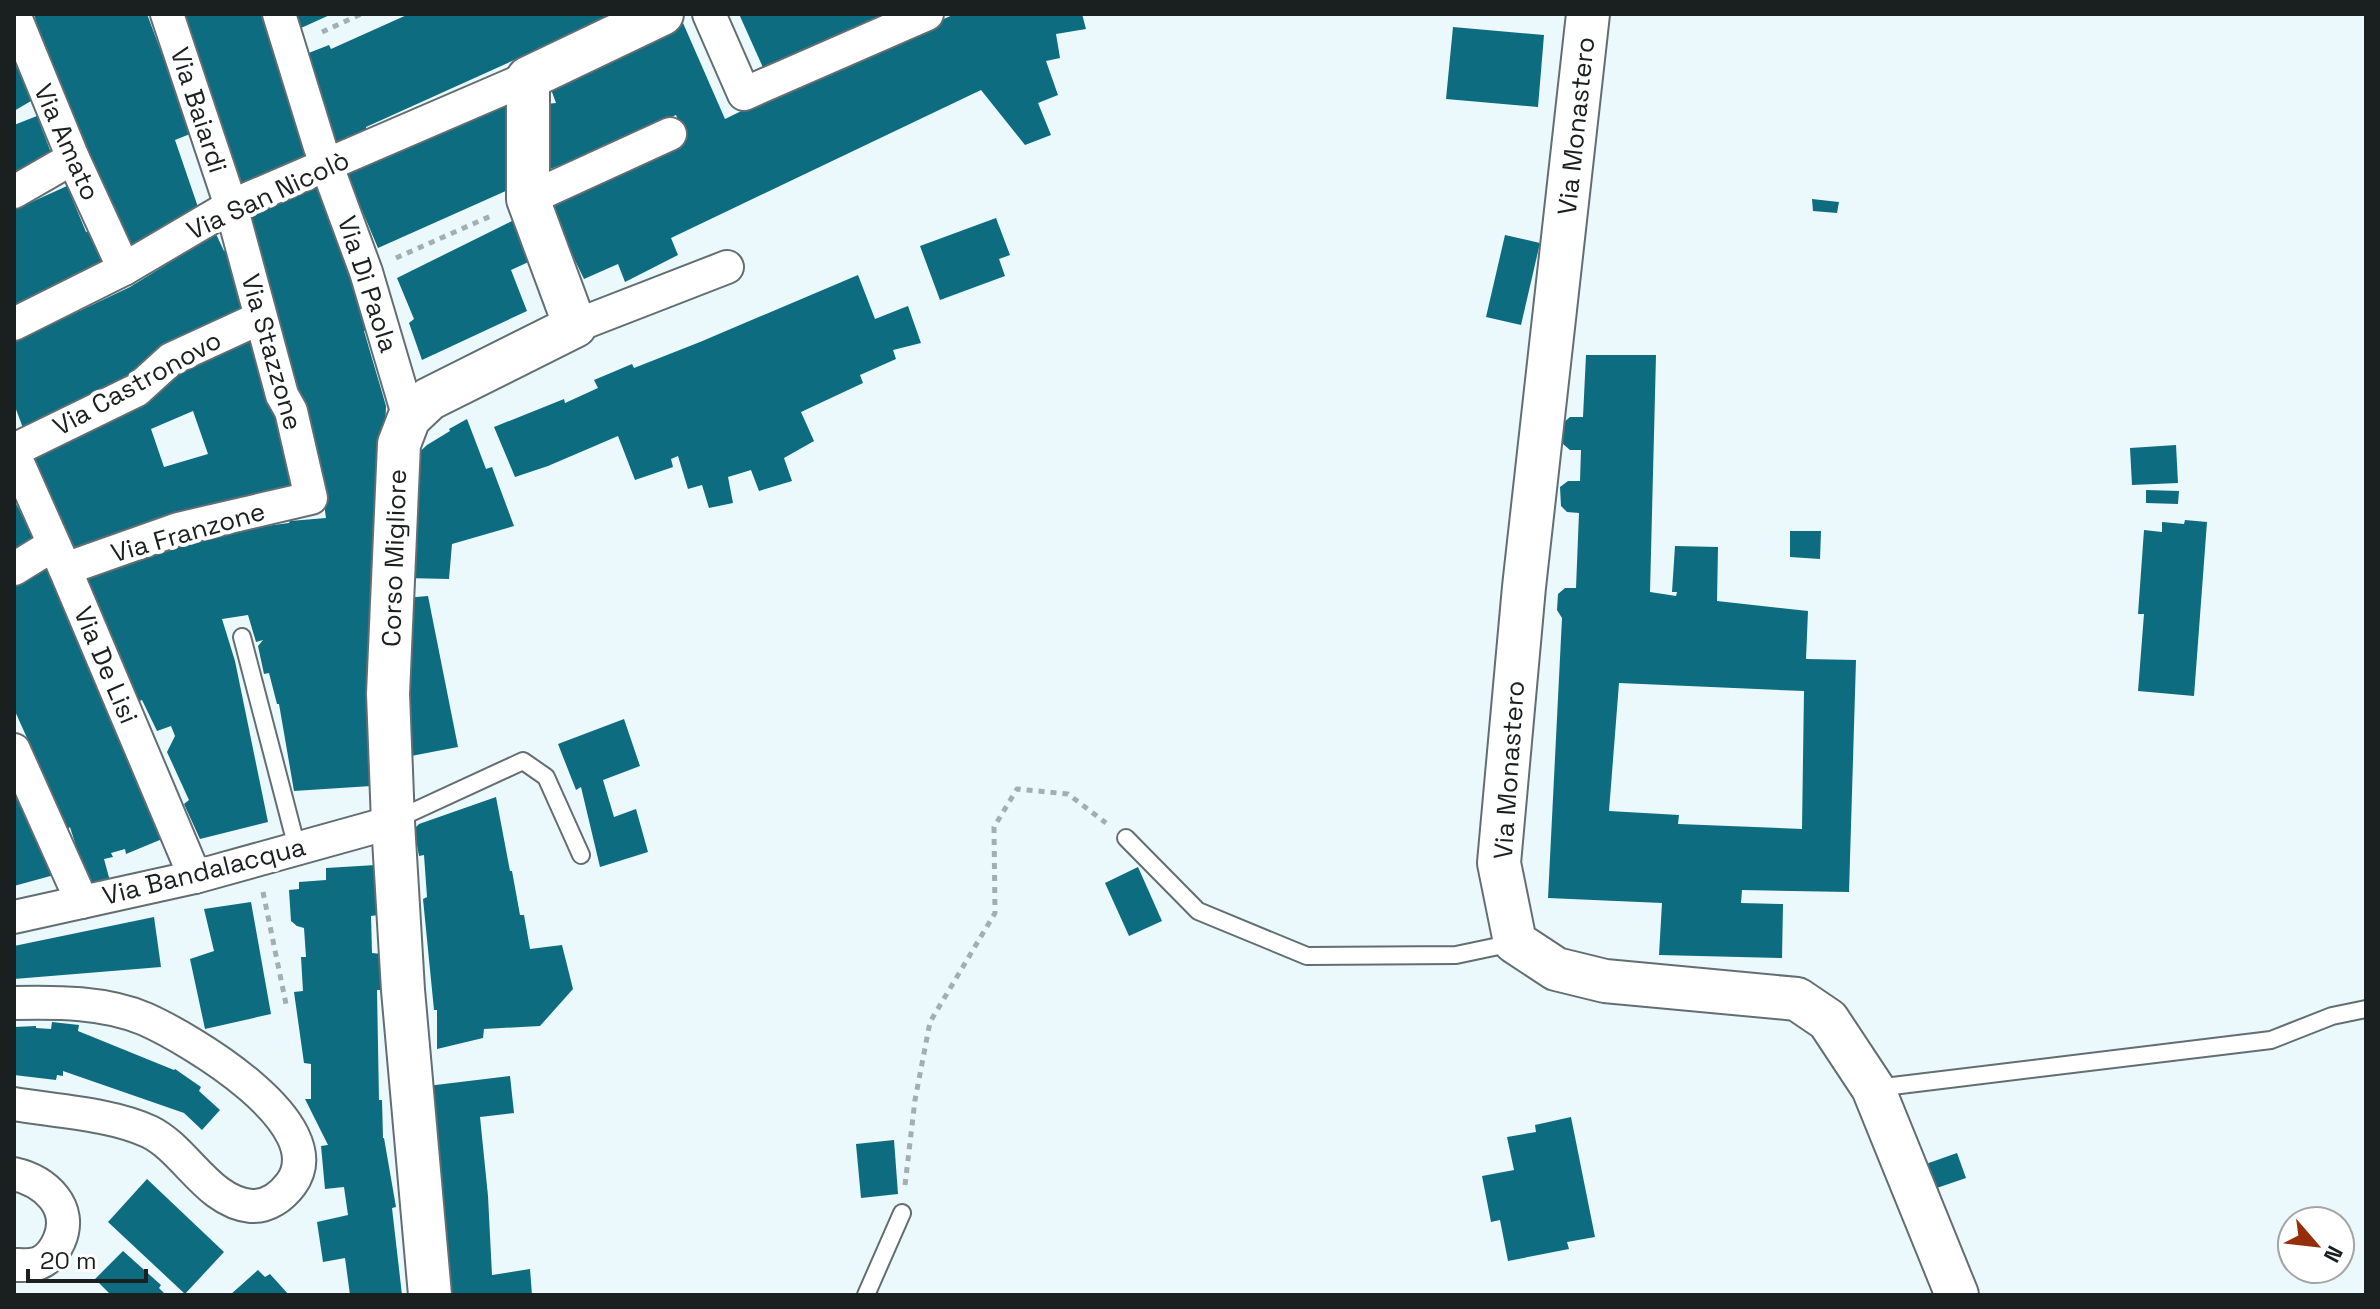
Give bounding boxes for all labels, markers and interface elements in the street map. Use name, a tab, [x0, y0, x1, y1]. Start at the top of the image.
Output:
street label: Via Monastero	[1550, 35, 1602, 217]
street label: Via Baiardi	[163, 43, 235, 177]
street label: Via Amato	[26, 78, 108, 206]
street label: Via San Nicolò	[181, 143, 355, 247]
street label: Via Di Paola	[330, 211, 406, 357]
street label: Via Stazzone	[233, 270, 311, 434]
street label: Via Castronovo	[47, 323, 227, 443]
street label: Corso Migliore	[374, 469, 414, 647]
street label: Via Franzone	[107, 494, 269, 570]
street label: Via De Lisi	[66, 601, 146, 729]
street label: Via Monastero	[1486, 679, 1532, 861]
street label: Via Bandalacqua	[99, 829, 309, 913]
north arrow	[2276, 1205, 2356, 1285]
scale bar	[28, 1233, 146, 1283]
text: N	[2318, 1241, 2349, 1267]
text: 20 m	[40, 1245, 97, 1276]

